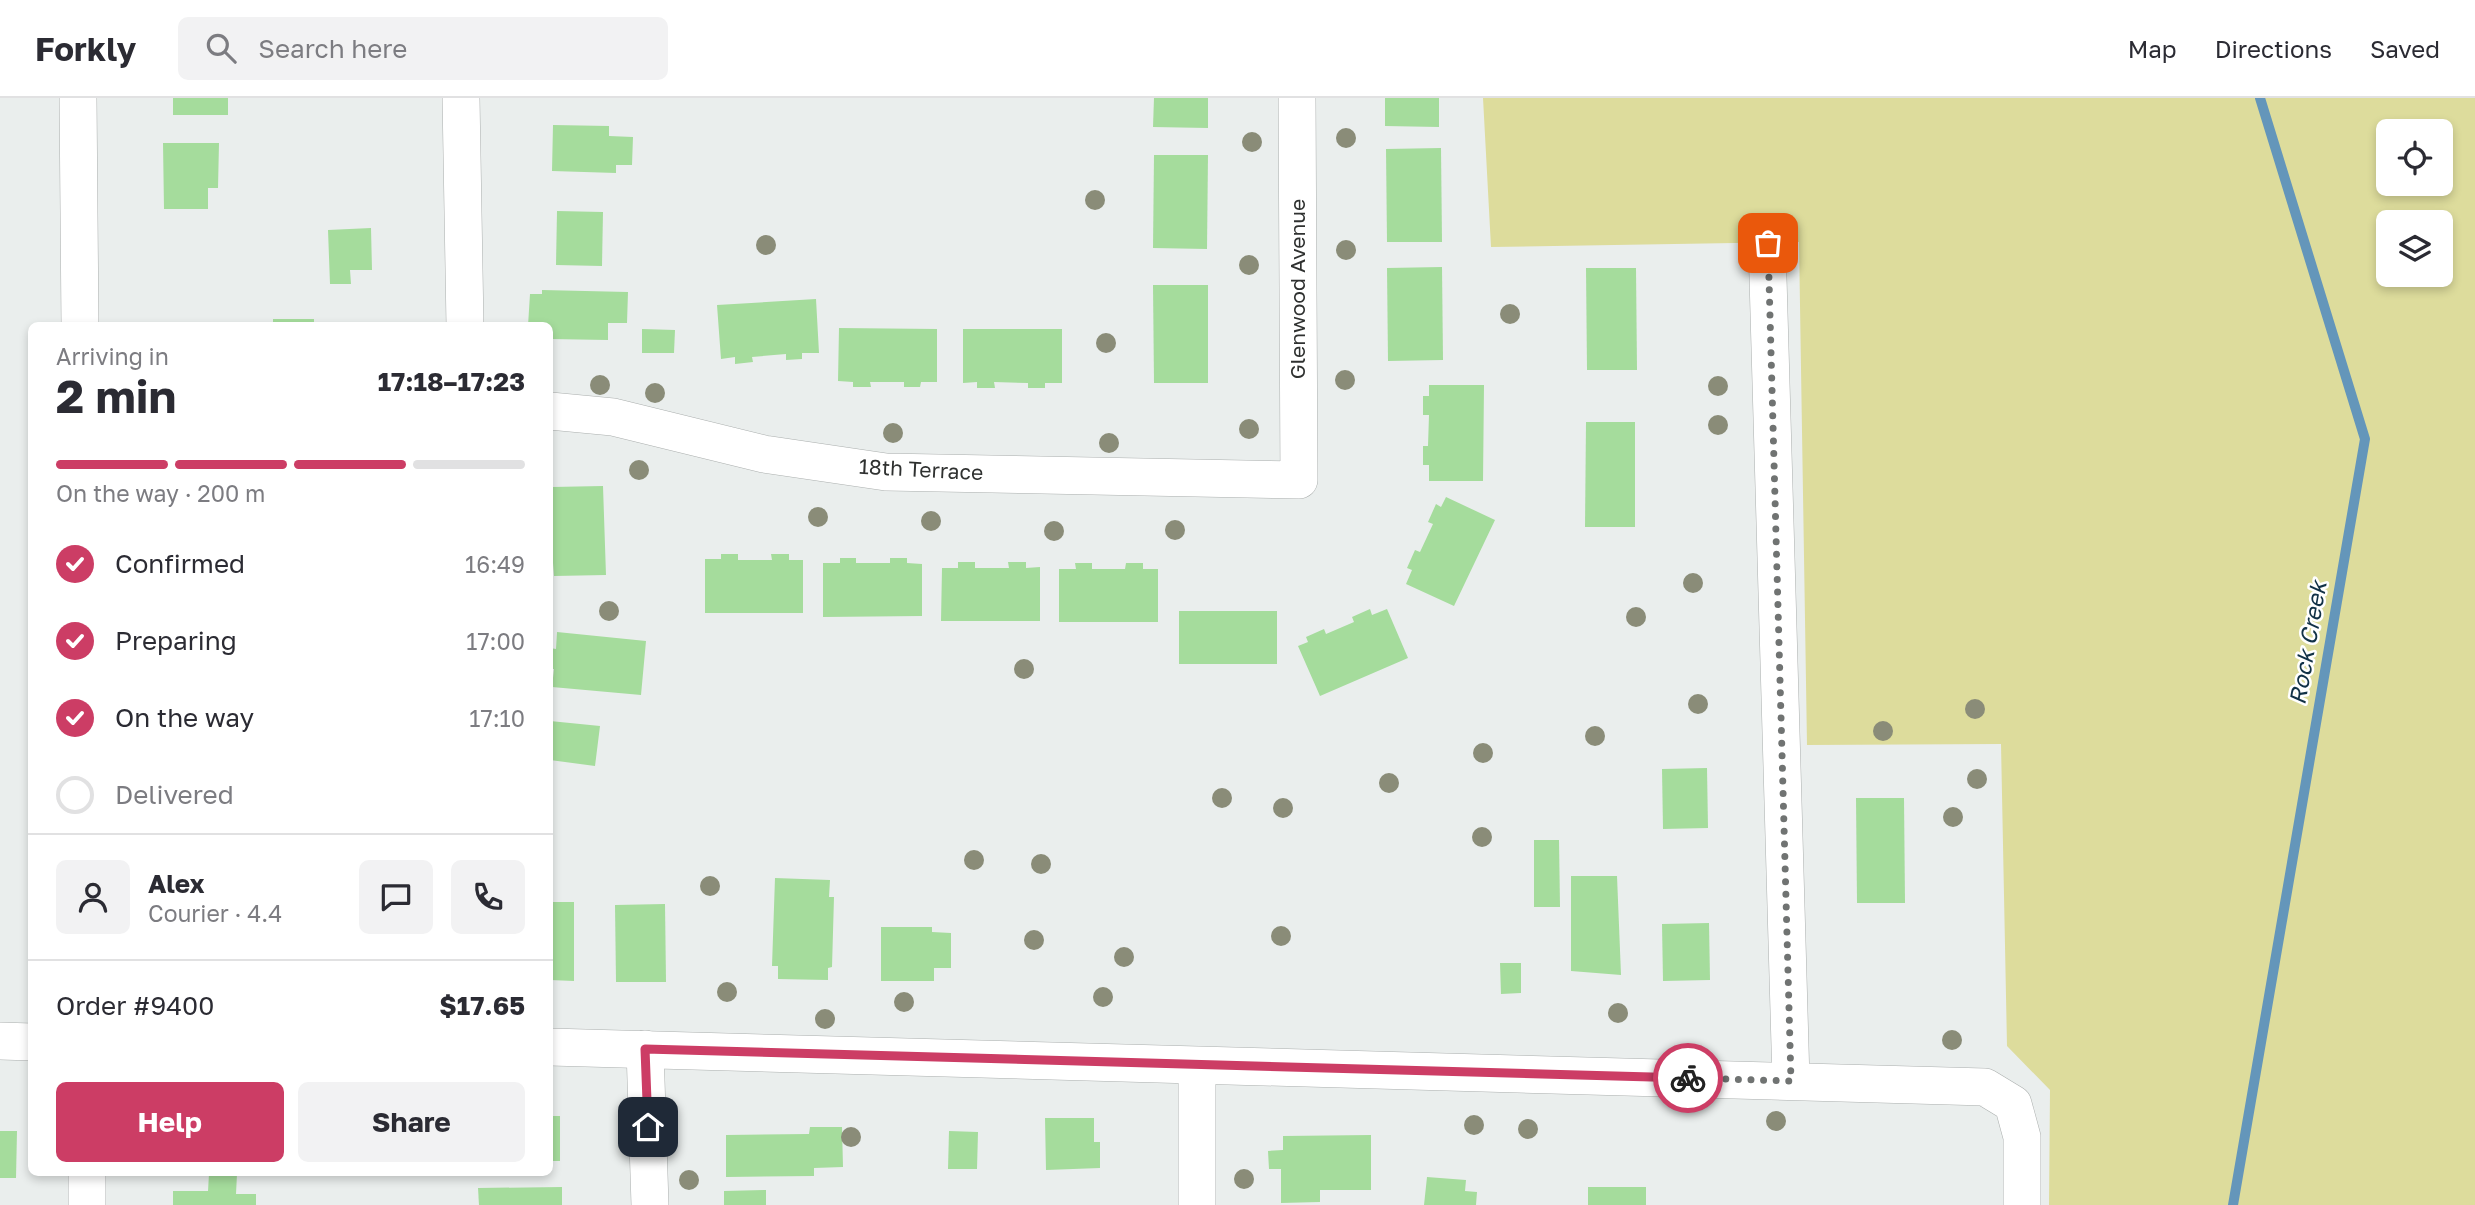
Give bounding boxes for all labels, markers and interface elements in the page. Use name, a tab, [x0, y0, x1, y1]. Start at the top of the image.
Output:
search box	[178, 17, 668, 80]
text: Forkly	[35, 29, 136, 68]
icon: search	[202, 29, 240, 67]
text: Search here	[258, 33, 407, 64]
text: Map	[2128, 34, 2177, 63]
text: Directions	[2215, 34, 2332, 63]
text: Saved	[2370, 34, 2440, 63]
map controls	[2376, 119, 2453, 287]
button: locate	[2376, 119, 2453, 196]
street label: Glenwood Avenue	[1284, 199, 1310, 379]
button: layers	[2376, 210, 2453, 287]
pin	[1738, 213, 1798, 273]
icon: bag	[1749, 224, 1787, 262]
text: Arriving in	[56, 342, 169, 370]
text: 17:18–17:23	[378, 366, 525, 397]
text: 2 min	[56, 368, 176, 423]
street label: 18th Terrace	[858, 453, 984, 485]
text: On the way · 200 m	[56, 479, 265, 507]
icon: check	[56, 545, 94, 583]
text: Confirmed	[115, 548, 245, 579]
text: 16:49	[465, 550, 525, 578]
water label: Rock Creek	[2282, 577, 2332, 707]
icon: check	[56, 622, 94, 660]
text: Preparing	[115, 625, 237, 656]
text: 17:00	[466, 627, 525, 655]
icon: check	[56, 699, 94, 737]
text: On the way	[115, 702, 254, 733]
text: 17:10	[469, 704, 525, 732]
text: Delivered	[115, 779, 234, 810]
button: person	[56, 860, 130, 934]
button: chat	[359, 860, 433, 934]
button: phone	[451, 860, 525, 934]
text: Alex	[148, 868, 205, 899]
text: Courier · 4.4	[148, 899, 282, 927]
text: Order #9400	[56, 990, 214, 1021]
text: $17.65	[439, 990, 525, 1021]
courier	[1653, 1043, 1723, 1113]
icon: bike	[1669, 1059, 1707, 1097]
button: Help	[56, 1082, 284, 1162]
button: Share	[298, 1082, 525, 1162]
pin	[618, 1097, 678, 1157]
icon: home	[629, 1108, 667, 1146]

